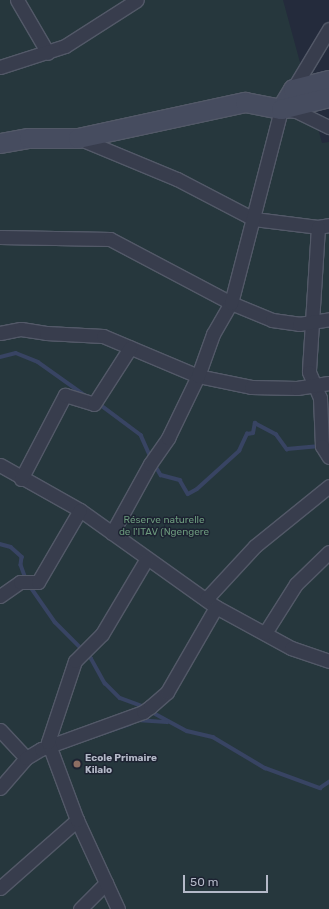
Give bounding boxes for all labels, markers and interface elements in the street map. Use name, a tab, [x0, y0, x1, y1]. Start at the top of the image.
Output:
park label: Réserve naturelle de l'ITAV (Ngengere	[119, 514, 209, 538]
place label: Ecole Primaire Kilalo	[85, 752, 157, 776]
marker: Ecole Primaire Kilalo	[72, 759, 82, 769]
scale bar	[185, 867, 270, 893]
text: 50 m	[190, 875, 218, 889]

